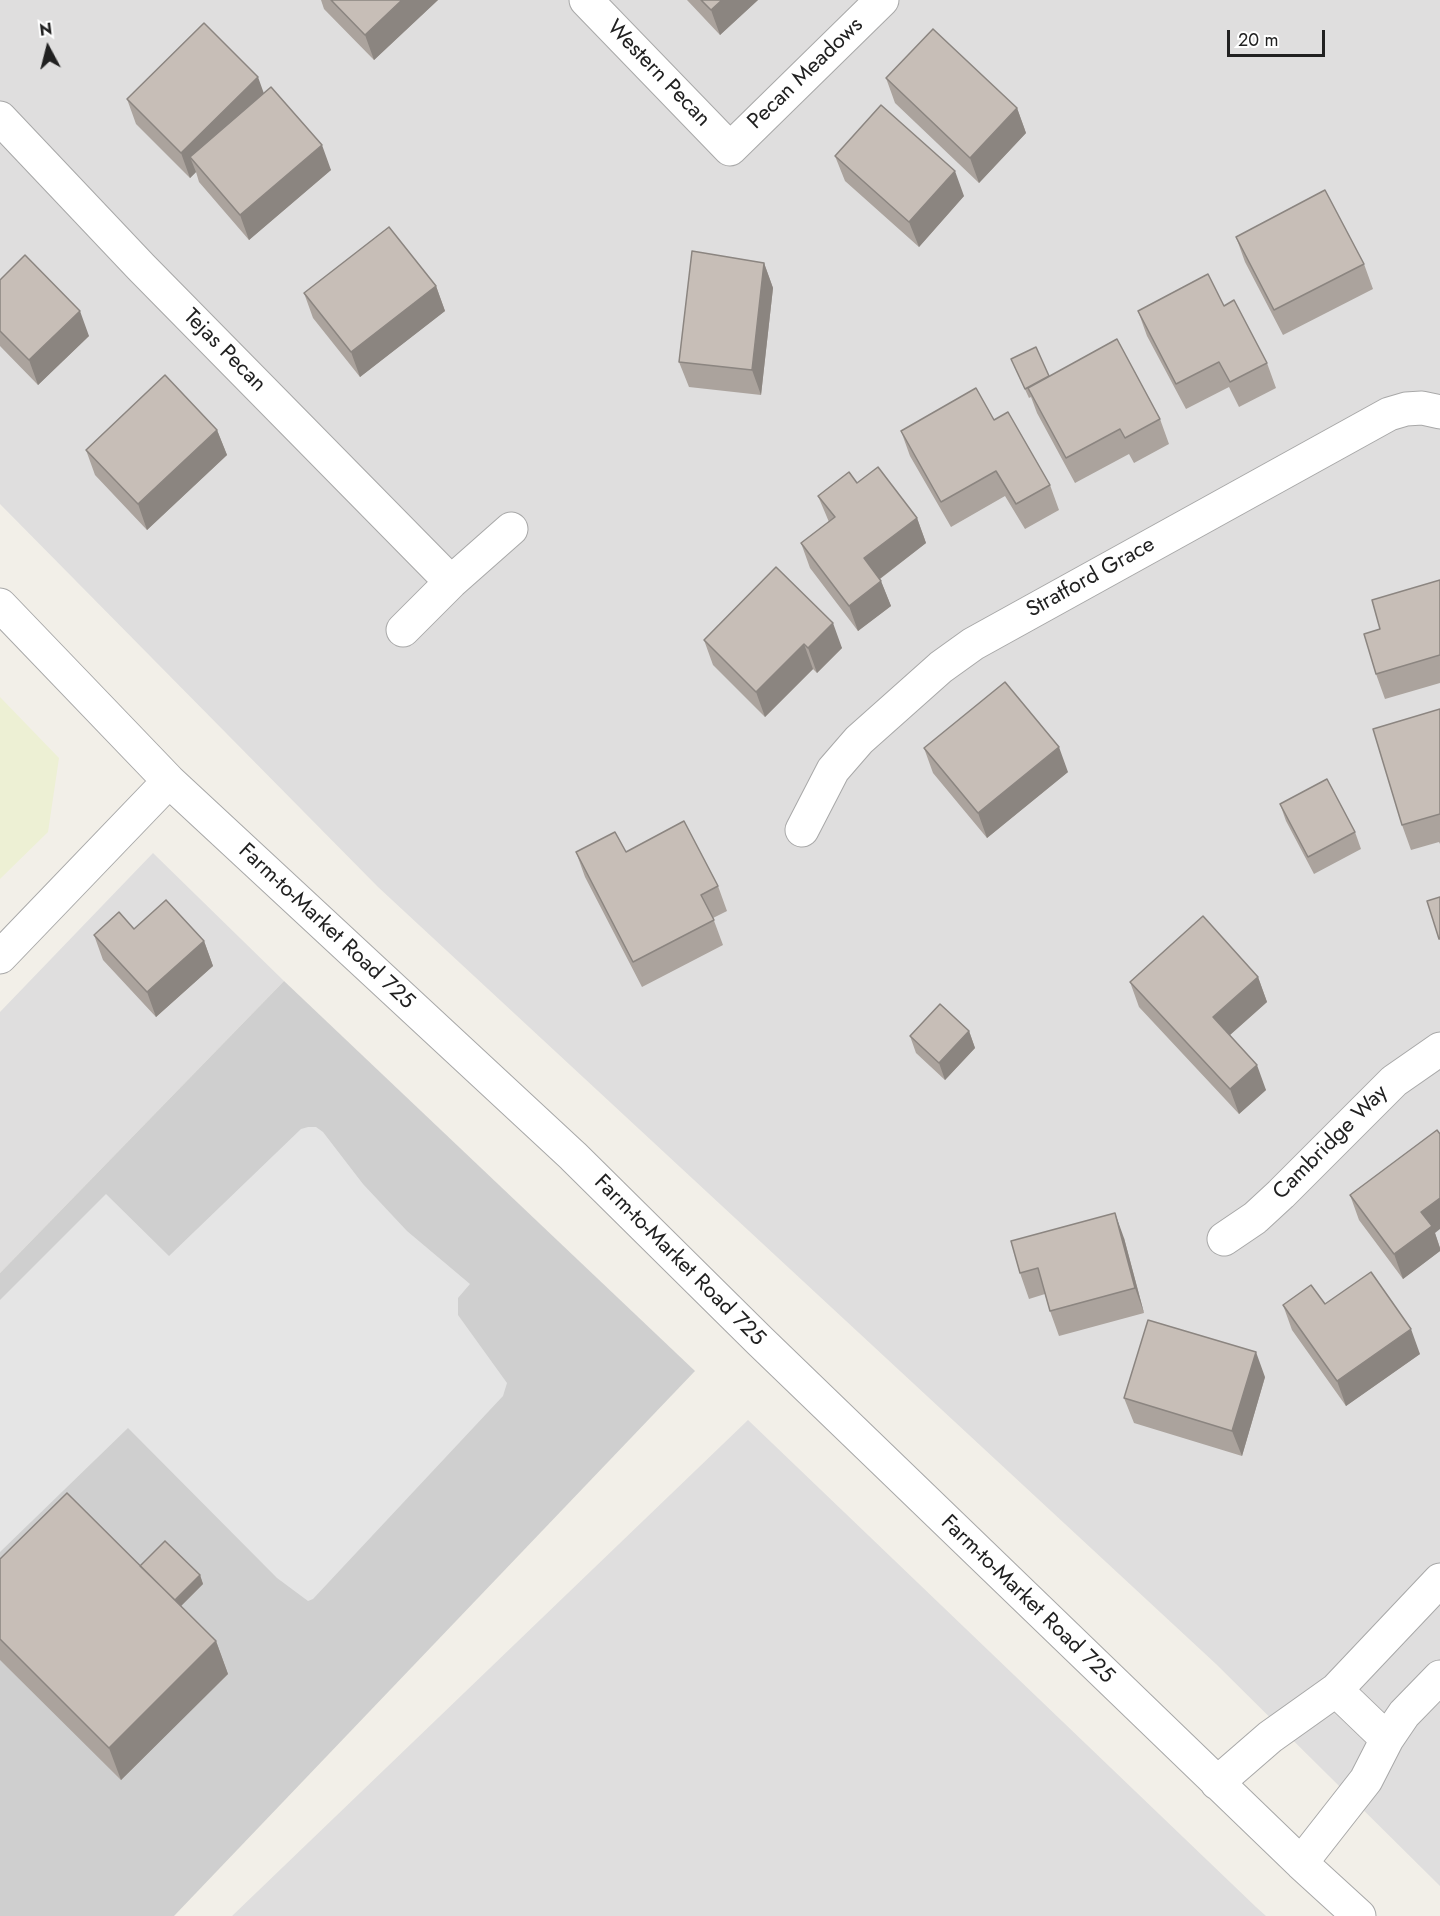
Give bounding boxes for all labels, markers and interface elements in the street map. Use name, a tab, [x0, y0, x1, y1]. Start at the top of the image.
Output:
street label: Pecan Meadows	[743, 12, 869, 136]
street label: Western Pecan	[601, 15, 715, 133]
text: N	[38, 17, 53, 42]
north arrow	[18, 18, 78, 78]
scale bar	[1230, 18, 1328, 56]
text: 20 m	[1238, 27, 1278, 53]
street label: Tejas Pecan	[177, 304, 271, 398]
street label: Stratford Grace	[1022, 532, 1160, 624]
street label: Farm-to-Market Road 725	[232, 839, 420, 1015]
street label: Cambridge Way	[1268, 1080, 1394, 1206]
street label: Farm-to-Market Road 725	[588, 1170, 770, 1352]
street label: Farm-to-Market Road 725	[935, 1510, 1119, 1690]

